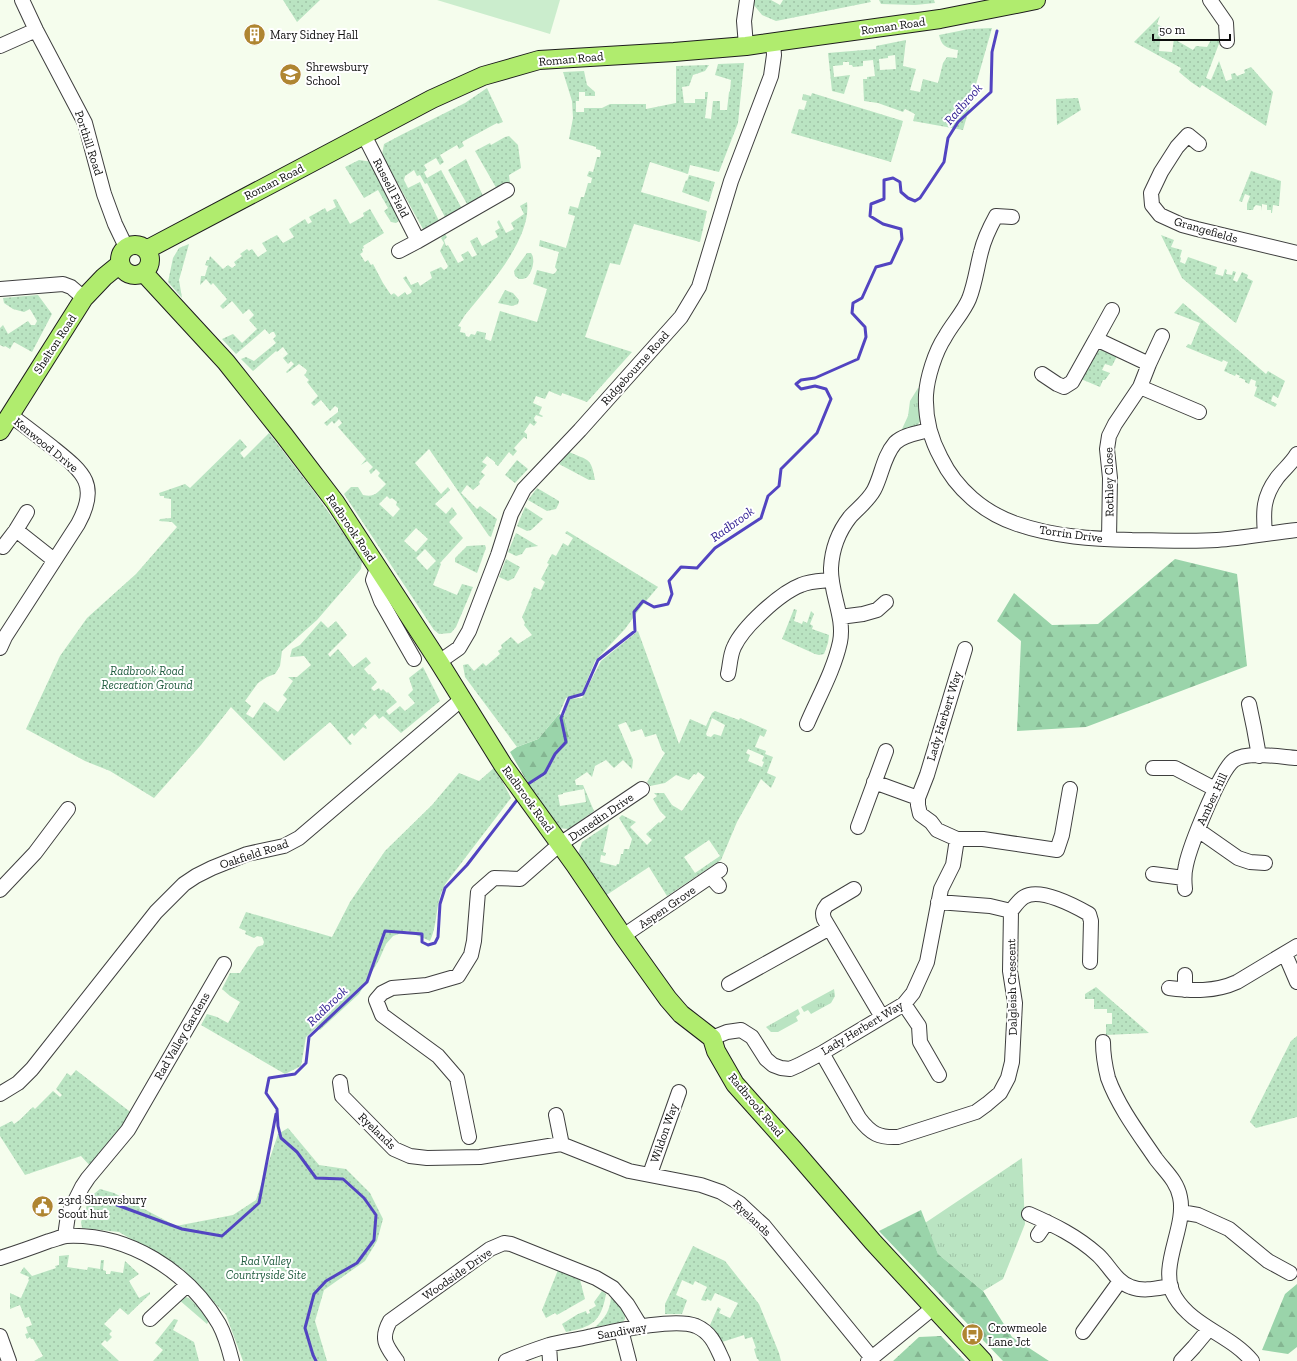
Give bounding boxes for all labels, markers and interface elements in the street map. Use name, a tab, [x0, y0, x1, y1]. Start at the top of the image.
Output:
street label: Roman Road	[860, 14, 927, 37]
scale bar	[1153, 16, 1230, 42]
building icon: Mary Sidney Hall	[241, 22, 267, 48]
text: 50 m	[1159, 23, 1186, 37]
place label: Mary Sidney Hall	[270, 28, 358, 42]
street label: Roman Road	[538, 49, 604, 69]
place label: Shrewsbury School	[306, 60, 369, 88]
school or university icon: Shrewsbury School	[277, 61, 303, 87]
water label: Radbrook	[941, 80, 985, 128]
street label: Porthill Road	[72, 109, 106, 178]
street label: Russell Field	[370, 156, 412, 220]
street label: Roman Road	[242, 161, 306, 203]
street label: Grangefields	[1172, 214, 1240, 246]
street label: Shelton Road	[31, 311, 80, 376]
street label: Ridgebourne Road	[598, 328, 672, 408]
street label: Kenwood Drive	[11, 415, 81, 475]
street label: Rothley Close	[1101, 447, 1117, 517]
street label: Radbrook Road	[323, 492, 379, 565]
water label: Radbrook	[707, 503, 757, 545]
street label: Torrin Drive	[1038, 523, 1104, 545]
park label: Radbrook Road Recreation Ground	[101, 664, 193, 692]
street label: Lady Herbert Way	[924, 669, 965, 763]
street label: Radbrook Road	[499, 763, 557, 835]
street label: Amber Hill	[1194, 770, 1230, 828]
street label: Dunedin Drive	[566, 790, 637, 844]
street label: Oakfield Road	[218, 836, 291, 872]
street label: Aspen Grove	[636, 883, 698, 931]
street label: Dalgleish Crescent	[1004, 938, 1020, 1036]
water label: Radbrook	[304, 983, 350, 1029]
street label: Rad Valley Gardens	[151, 990, 213, 1082]
street label: Lady Herbert Way	[819, 998, 906, 1058]
street label: Radbrook Road	[725, 1070, 787, 1140]
street label: Wildon Way	[647, 1101, 681, 1165]
street label: Ryelands	[355, 1110, 399, 1152]
place label: 23rd Shrewsbury Scout hut	[58, 1193, 148, 1221]
public building icon: 23rd Shrewsbury Scout hut	[29, 1194, 55, 1220]
street label: Ryelands	[730, 1197, 774, 1239]
street label: Woodside Drive	[420, 1245, 495, 1303]
park label: Rad Valley Countryside Site	[226, 1254, 306, 1282]
street label: Sandiway	[596, 1320, 649, 1342]
place label: Crowmeole Lane Jct	[988, 1321, 1047, 1349]
bus stop icon: Crowmeole Lane Jct	[960, 1322, 986, 1348]

